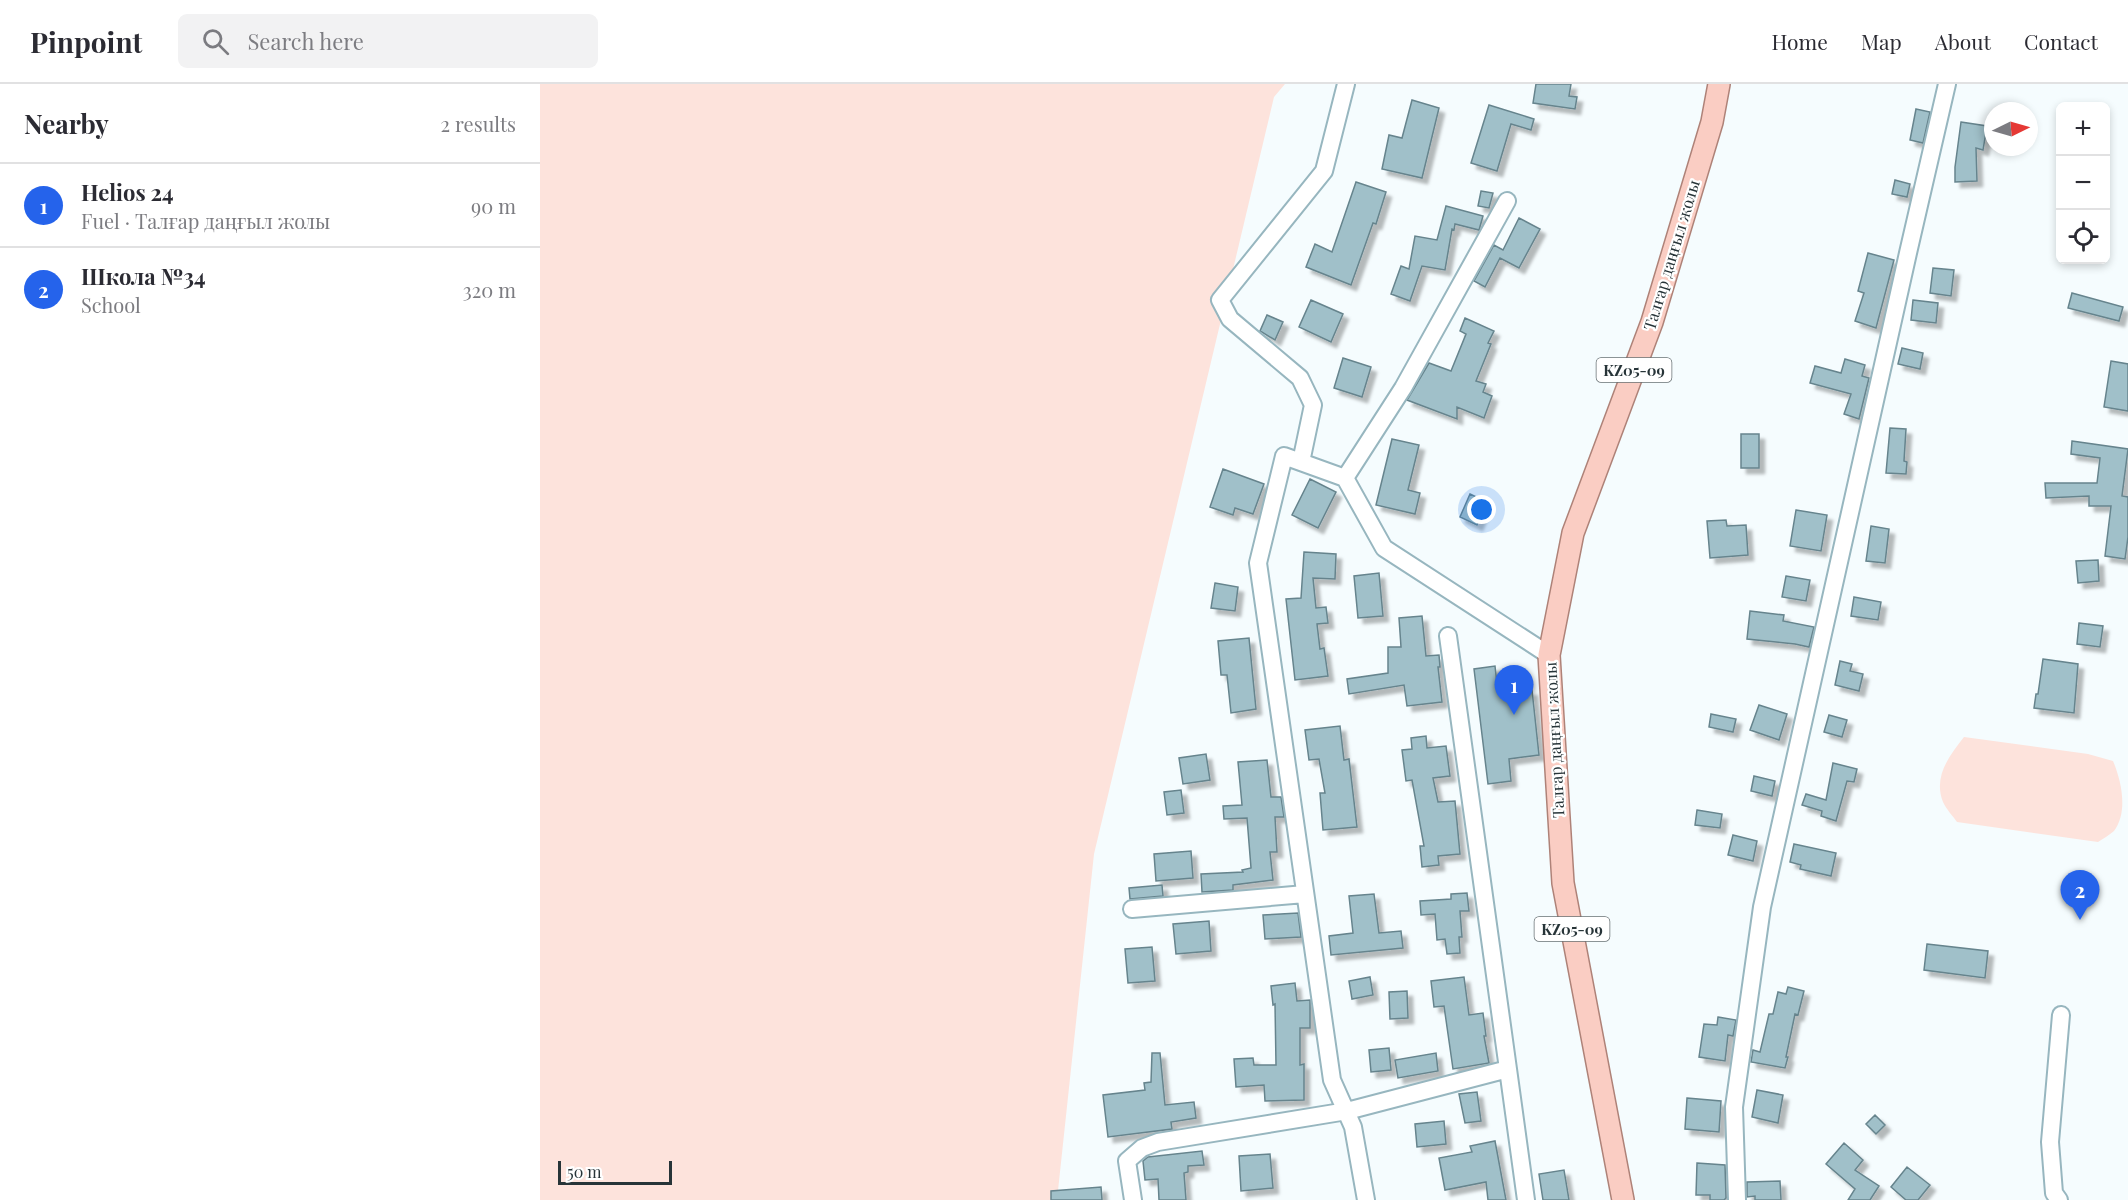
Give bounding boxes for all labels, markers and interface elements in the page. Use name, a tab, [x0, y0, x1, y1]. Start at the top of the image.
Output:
search box	[178, 14, 598, 68]
text: Pinpoint	[30, 23, 142, 60]
icon: search	[199, 25, 232, 58]
text: Search here	[247, 26, 364, 56]
text: Home	[1772, 27, 1828, 55]
text: Map	[1861, 27, 1902, 55]
text: About	[1935, 27, 1991, 55]
text: Contact	[2024, 27, 2098, 55]
north arrow	[1984, 102, 2038, 156]
map controls	[2056, 102, 2110, 264]
button: +	[2056, 102, 2110, 156]
text: Nearby	[24, 106, 109, 141]
text: 2 results	[441, 110, 516, 137]
button: −	[2056, 156, 2110, 210]
text: Helios 24	[81, 177, 174, 207]
street label: Талғар даңғыл жолы	[1638, 177, 1704, 333]
text: 1	[40, 192, 47, 219]
text: 90 m	[471, 192, 516, 219]
text: Fuel · Талғар даңғыл жолы	[81, 207, 330, 234]
button: locate	[2056, 210, 2110, 264]
text: Школа №34	[81, 261, 206, 291]
text: 2	[38, 276, 49, 303]
text: 320 m	[463, 276, 516, 303]
text: School	[81, 291, 141, 318]
road number: KZ05-09	[1596, 358, 1672, 382]
your location	[1467, 495, 1496, 524]
street label: Талғар даңғыл жолы	[1539, 662, 1569, 818]
pin: 1	[1494, 666, 1534, 715]
pin: 2	[2060, 870, 2100, 920]
road number: KZ05-09	[1534, 917, 1610, 941]
scale bar	[558, 1158, 672, 1186]
text: 50 m	[567, 1161, 601, 1182]

